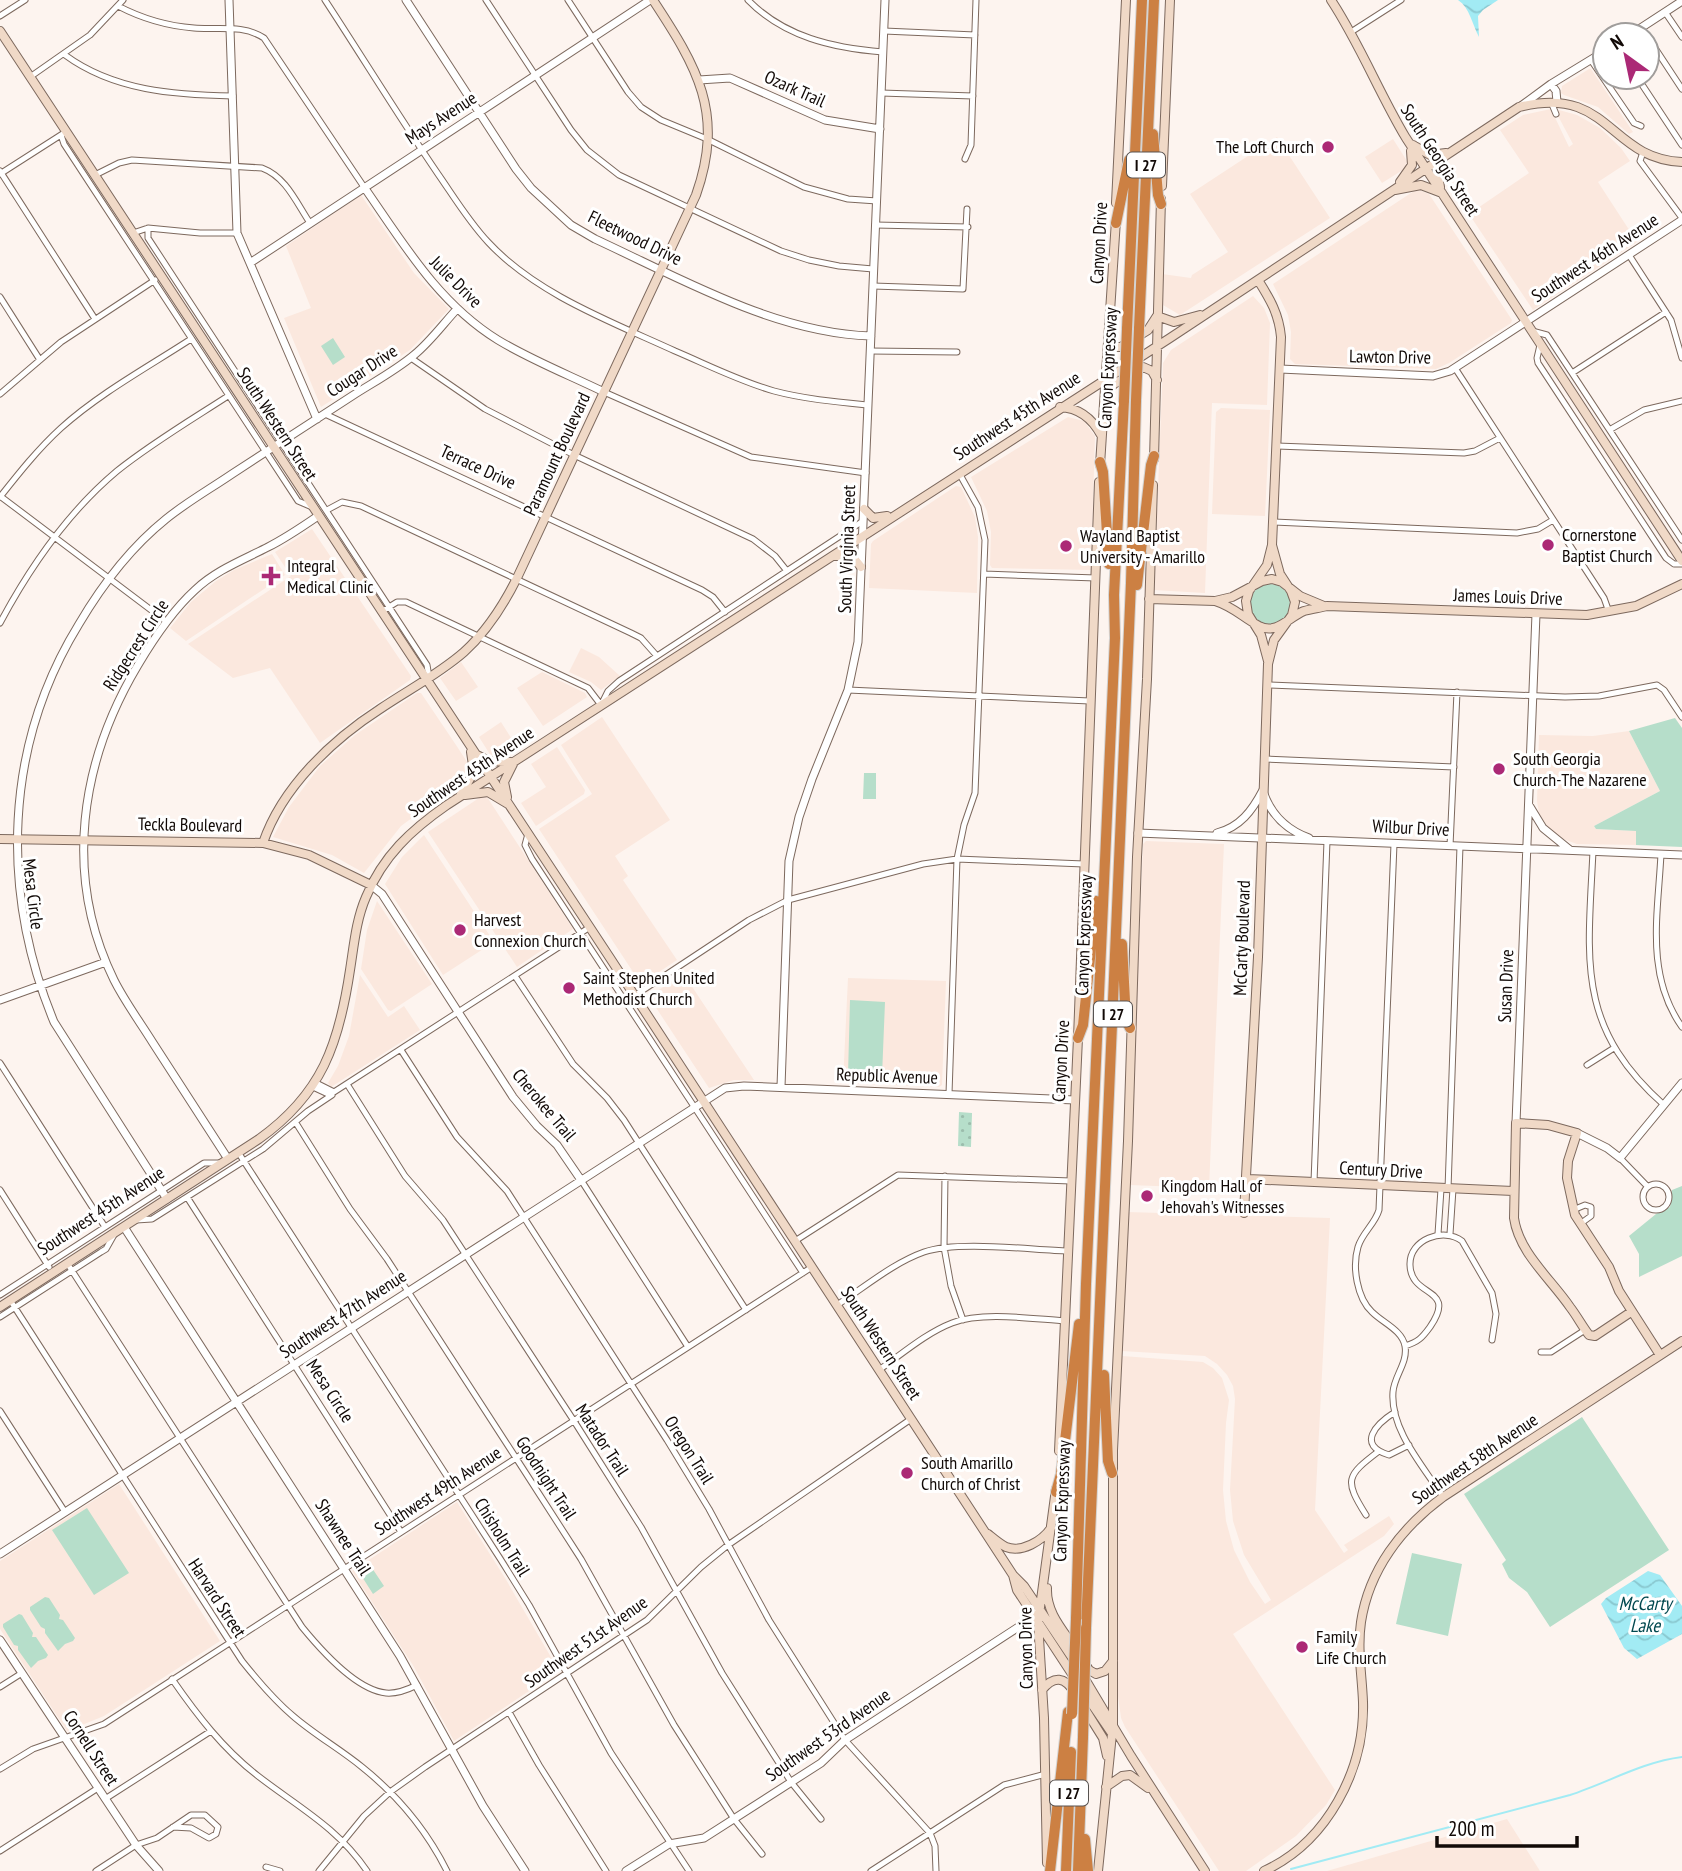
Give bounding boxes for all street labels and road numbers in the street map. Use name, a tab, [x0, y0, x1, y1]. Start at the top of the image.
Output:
street label: Ozark Trail	[761, 65, 830, 113]
street label: Mays Avenue	[401, 86, 481, 149]
street label: South Georgia Street	[1396, 99, 1485, 220]
road number: I 27	[1127, 153, 1165, 178]
street label: Canyon Drive	[1085, 201, 1112, 285]
street label: Fleetwood Drive	[585, 205, 686, 270]
street label: Southwest 46th Avenue	[1527, 208, 1663, 307]
street label: Julie Drive	[425, 250, 487, 312]
street label: Canyon Expressway	[1093, 306, 1122, 429]
street label: Cougar Drive	[322, 339, 401, 402]
street label: Lawton Drive	[1349, 344, 1431, 369]
street label: South Western Street	[232, 363, 323, 485]
street label: Southwest 45th Avenue	[949, 366, 1085, 465]
street label: Paramount Boulevard	[518, 389, 595, 519]
street label: Terrace Drive	[437, 439, 520, 494]
street label: South Virginia Street	[833, 484, 860, 614]
street label: James Louis Drive	[1452, 583, 1563, 610]
street label: Ridgecrest Circle	[98, 595, 174, 695]
street label: Southwest 45th Avenue	[403, 721, 538, 822]
street label: Teckla Boulevard	[138, 812, 242, 837]
street label: Wilbur Drive	[1372, 814, 1450, 841]
street label: Mesa Circle	[18, 857, 49, 931]
street label: Canyon Expressway	[1070, 874, 1097, 996]
street label: McCarty Boulevard	[1228, 880, 1255, 996]
street label: Susan Drive	[1493, 949, 1518, 1023]
road number: I 27	[1094, 1002, 1132, 1026]
street label: Canyon Drive	[1047, 1019, 1074, 1103]
street label: Republic Avenue	[836, 1062, 938, 1089]
street label: Cherokee Trail	[507, 1064, 582, 1146]
street label: Century Drive	[1339, 1156, 1423, 1183]
street label: Southwest 45th Avenue	[33, 1161, 169, 1260]
street label: Southwest 47th Avenue	[275, 1264, 411, 1363]
street label: South Western Street	[836, 1282, 927, 1404]
street label: Mesa Circle	[301, 1355, 359, 1427]
street label: Matador Trail	[571, 1399, 635, 1481]
street label: Southwest 58th Avenue	[1407, 1408, 1542, 1509]
street label: Oregon Trail	[660, 1412, 720, 1489]
street label: Goodnight Trail	[511, 1432, 582, 1524]
street label: Canyon Expressway	[1048, 1440, 1075, 1562]
street label: Southwest 49th Avenue	[370, 1441, 506, 1540]
street label: Chisholm Trail	[469, 1493, 536, 1581]
street label: Shawnee Trail	[310, 1494, 377, 1580]
street label: Harvard Street	[183, 1554, 252, 1642]
street label: Southwest 51st Avenue	[520, 1591, 652, 1693]
street label: Canyon Drive	[1013, 1607, 1038, 1689]
street label: Southwest 53rd Avenue	[761, 1683, 894, 1786]
street label: Cornell Street	[59, 1706, 124, 1790]
road number: I 27	[1050, 1781, 1088, 1806]

